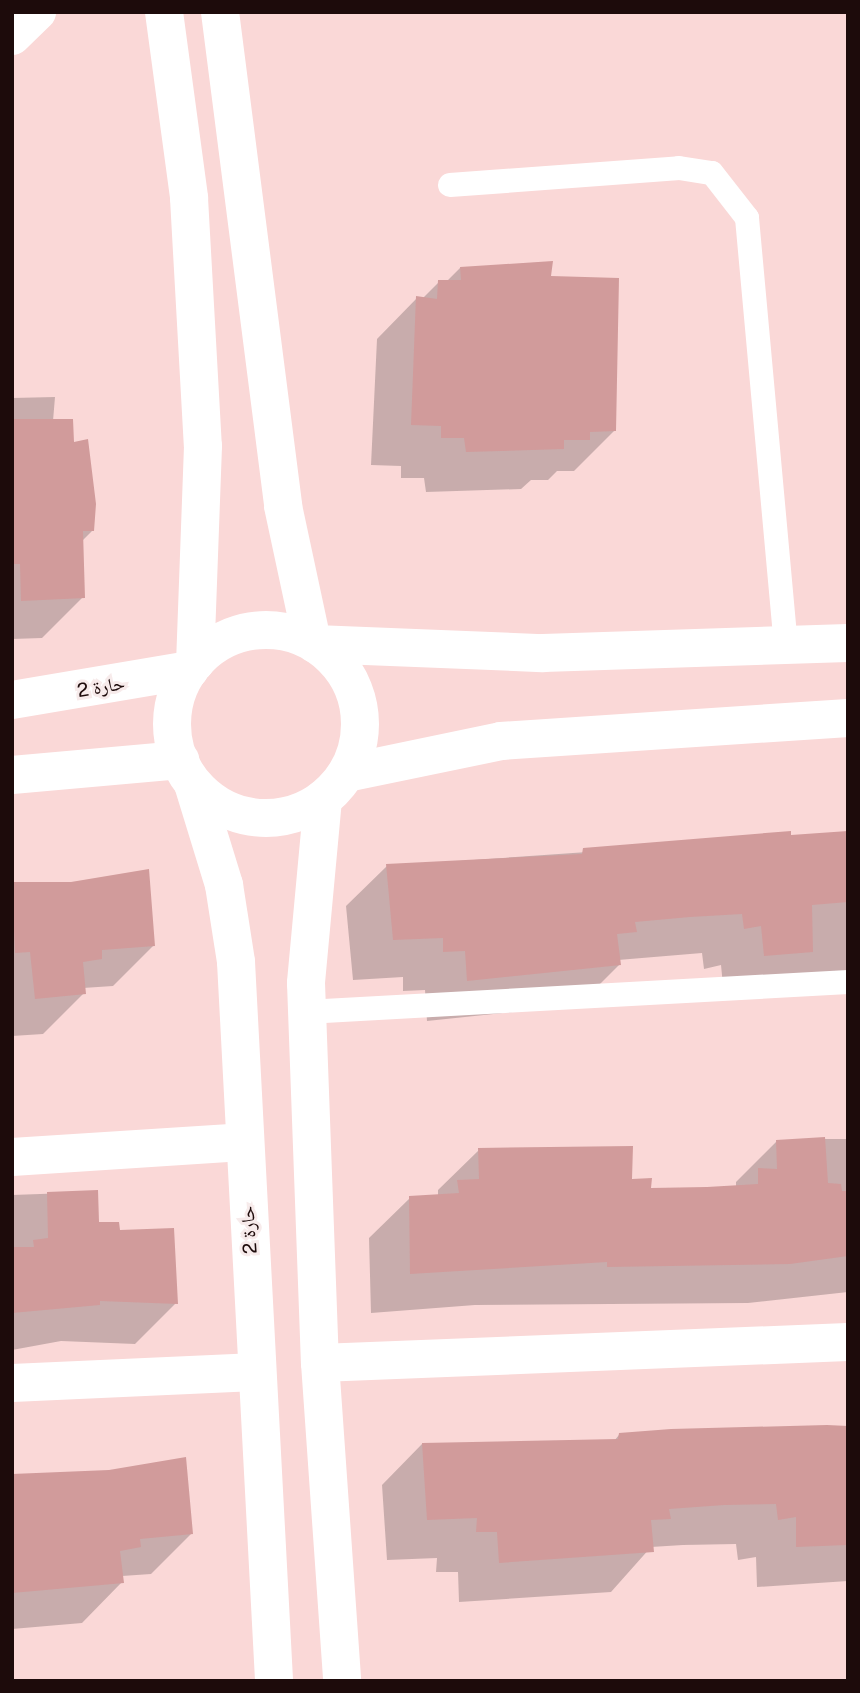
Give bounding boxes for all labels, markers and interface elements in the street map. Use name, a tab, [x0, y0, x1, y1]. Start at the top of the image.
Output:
street label: حارة 2	[75, 672, 127, 702]
street label: حارة 2	[236, 1205, 262, 1255]

